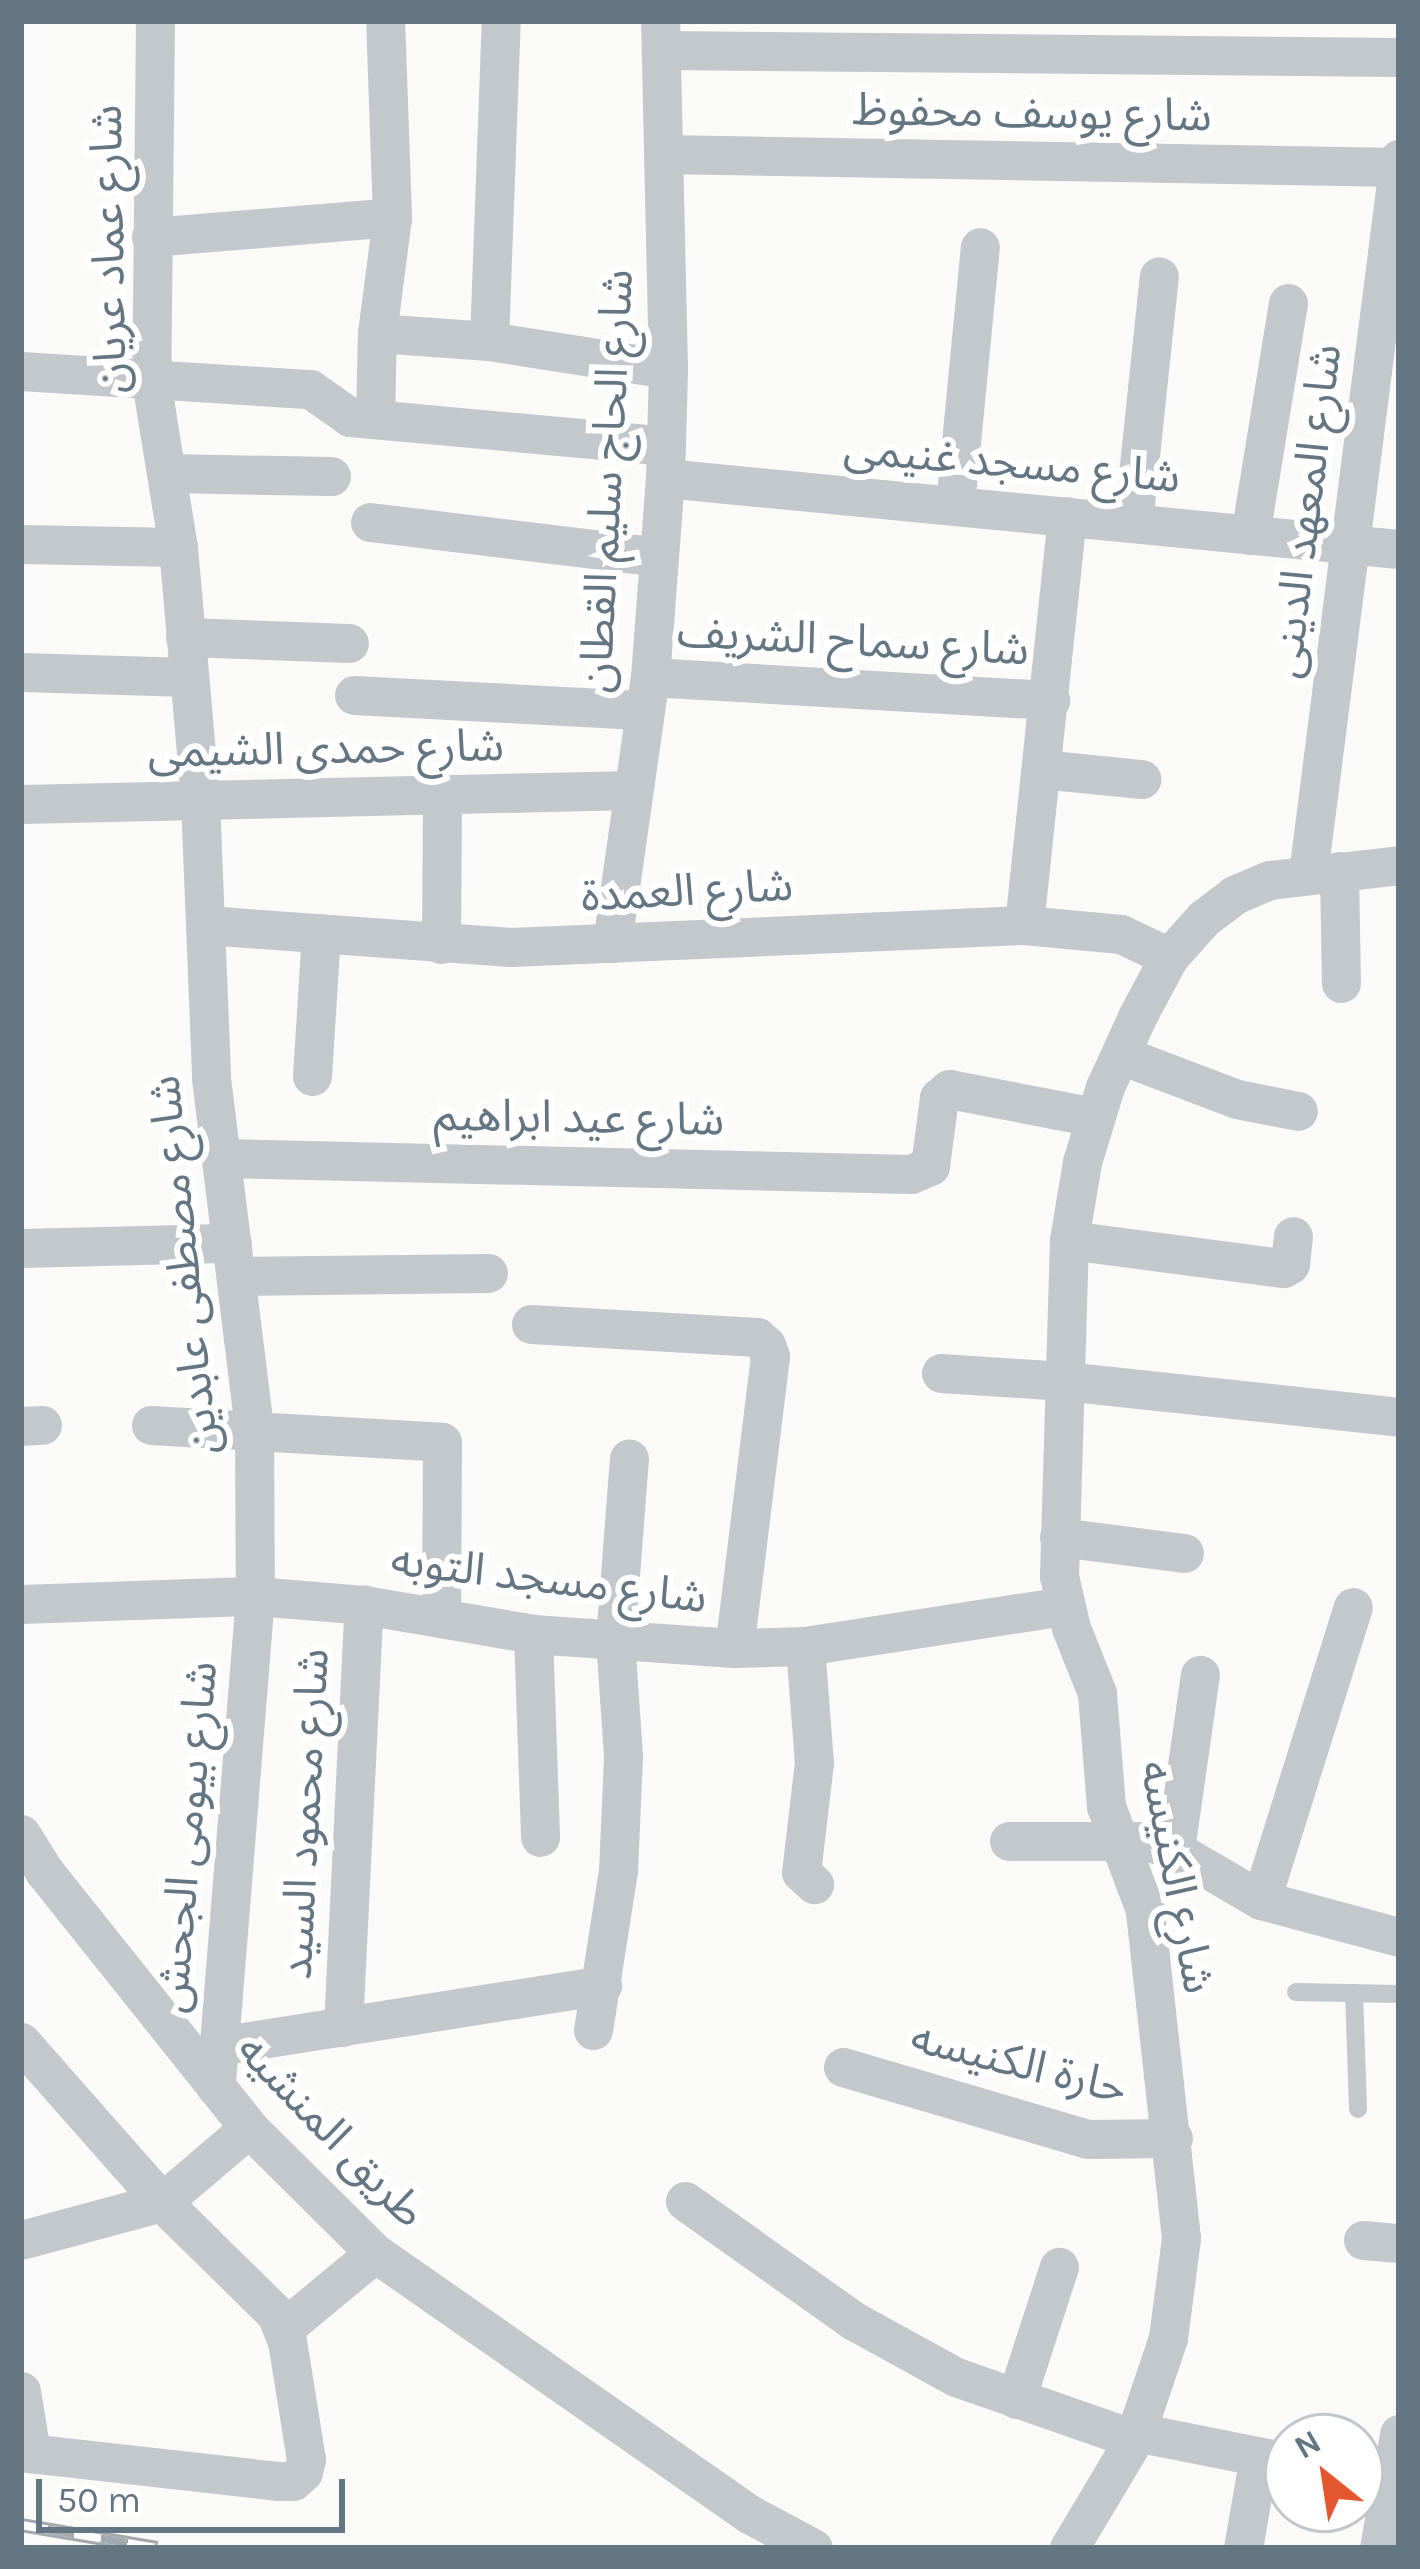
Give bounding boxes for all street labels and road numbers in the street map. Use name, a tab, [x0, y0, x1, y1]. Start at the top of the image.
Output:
street label: شارع يوسف محفوظ	[852, 83, 1212, 143]
street label: شارع عماد عريان	[79, 104, 139, 394]
street label: شارع الحاج سليم القطان	[569, 268, 645, 694]
street label: شارع المعهد الدينى	[1259, 341, 1353, 681]
street label: شارع مسجد غنيمى	[842, 421, 1182, 505]
street label: شارع سماح الشريف	[676, 605, 1030, 677]
street label: شارع حمدى الشيمى	[147, 719, 505, 779]
street label: شارع العمدة	[580, 858, 794, 924]
street label: شارع مصطفى عابدين	[137, 1073, 231, 1457]
street label: شارع عيد ابراهيم	[433, 1088, 725, 1148]
street label: شارع مسجد التوبه	[388, 1533, 710, 1625]
street label: شارع محمود السيد	[269, 1647, 341, 1981]
street label: شارع بيومى الجحش	[145, 1659, 229, 2015]
street label: شارع الكنيسه	[1128, 1756, 1226, 1998]
street label: حارة الكنيسه	[905, 2010, 1133, 2116]
street label: طريق المنشيه	[225, 2023, 437, 2239]

